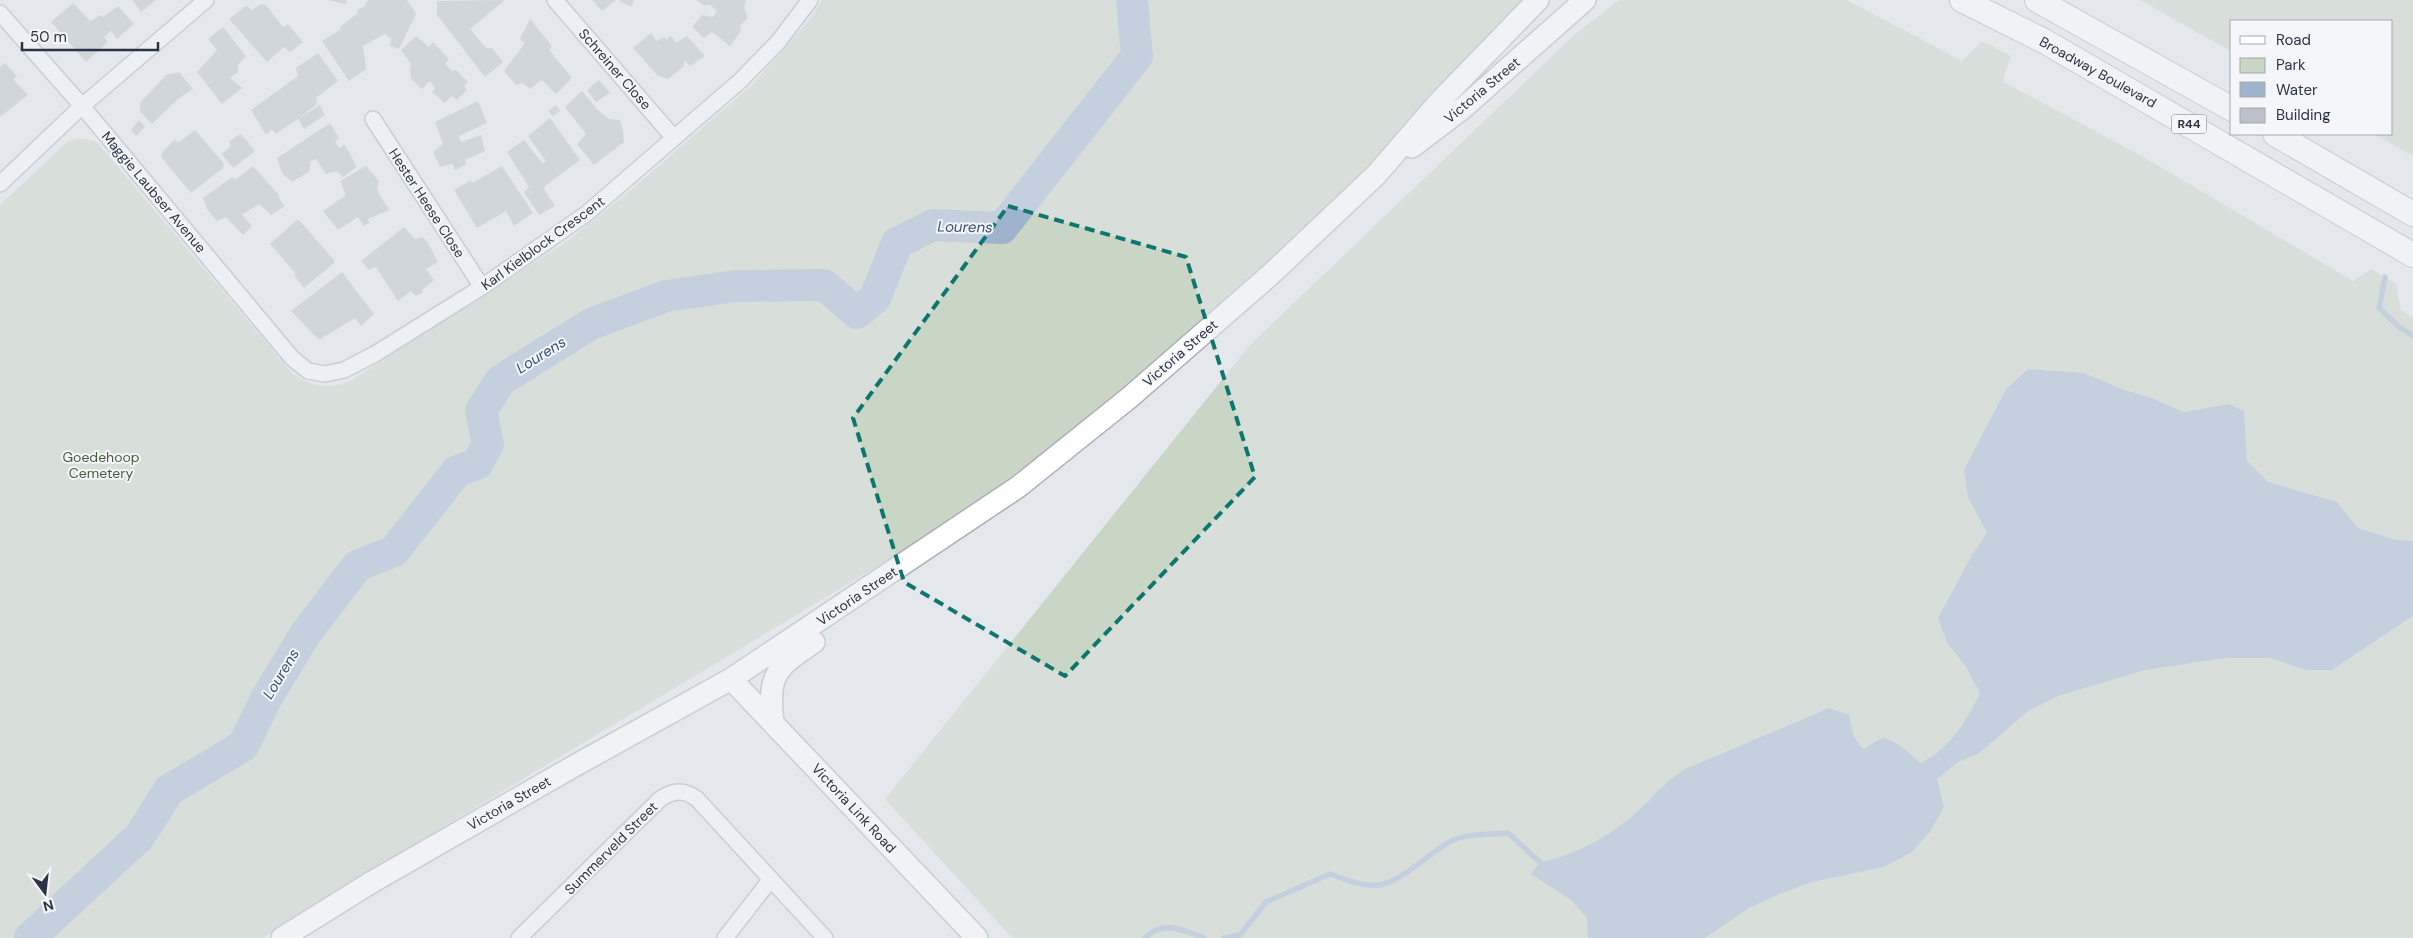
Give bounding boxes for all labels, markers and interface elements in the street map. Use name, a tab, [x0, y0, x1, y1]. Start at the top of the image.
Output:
scale bar	[22, 20, 159, 52]
legend	[2230, 20, 2393, 135]
street label: Schreiner Close	[575, 25, 655, 113]
text: 50 m	[30, 27, 67, 47]
text: Road	[2276, 30, 2311, 50]
street label: Broadway Boulevard	[2036, 32, 2160, 112]
street label: Victoria Street	[1440, 53, 1524, 127]
text: Park	[2276, 55, 2306, 75]
text: Water	[2276, 80, 2318, 100]
text: Building	[2276, 105, 2331, 125]
road number: R44	[2172, 115, 2206, 134]
street label: Maggie Laubser Avenue	[98, 127, 210, 257]
street label: Hester Heese Close	[385, 145, 469, 261]
street label: Karl Kielblock Crescent	[478, 192, 608, 294]
water label: Lourens	[937, 217, 993, 237]
street label: Victoria Street	[1139, 315, 1221, 391]
water label: Lourens	[512, 332, 570, 378]
park label: Goedehoop Cemetery	[62, 448, 140, 482]
street label: Victoria Street	[813, 562, 901, 630]
water label: Lourens	[258, 645, 304, 703]
street label: Victoria Link Road	[808, 759, 900, 857]
street label: Victoria Street	[464, 772, 554, 834]
street label: Summerveld Street	[561, 798, 661, 898]
north arrow	[20, 868, 70, 918]
text: N	[41, 896, 56, 916]

